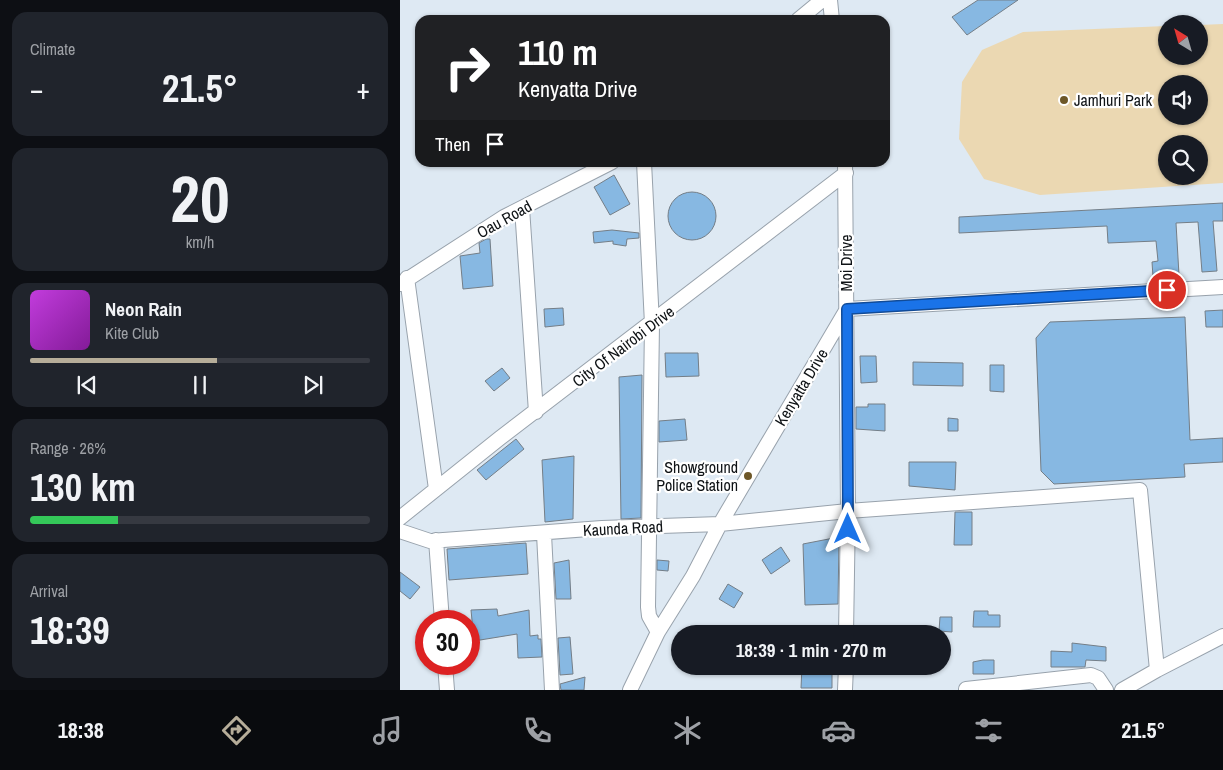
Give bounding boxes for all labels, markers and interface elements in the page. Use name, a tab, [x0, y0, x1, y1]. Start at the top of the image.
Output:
north arrow	[1158, 15, 1208, 65]
map controls	[1158, 15, 1208, 185]
text: 110 m	[518, 29, 598, 76]
icon: right	[435, 35, 500, 100]
text: Climate	[30, 38, 75, 60]
text: 21.5°	[162, 63, 238, 114]
text: −	[30, 70, 43, 108]
text: +	[357, 70, 370, 108]
text: Kenyatta Drive	[518, 74, 637, 104]
button: sound	[1158, 75, 1208, 125]
place label: Jamhuri Park	[1074, 89, 1152, 111]
marker: Jamhuri Park	[1058, 94, 1070, 106]
icon: arrive	[481, 130, 509, 158]
text: Then	[435, 131, 471, 157]
button: search	[1158, 135, 1208, 185]
text: 20	[170, 155, 230, 242]
street label: Oau Road	[473, 195, 535, 243]
text: km/h	[186, 231, 214, 253]
street label: Moi Drive	[835, 235, 857, 291]
pin	[1146, 269, 1188, 311]
icon: arrive	[1153, 276, 1181, 304]
text: Neon Rain	[105, 296, 182, 322]
street label: City Of Nairobi Drive	[567, 300, 679, 392]
text: Kite Club	[105, 322, 159, 344]
street label: Kenyatta Drive	[769, 344, 833, 430]
icon: previous	[73, 371, 101, 399]
icon: pause	[186, 371, 214, 399]
icon: next	[299, 371, 327, 399]
text: Range · 26%	[30, 437, 106, 459]
place label: Showground Police Station	[656, 456, 738, 496]
text: 130 km	[30, 462, 136, 513]
marker: Showground Police Station	[742, 470, 754, 482]
position arrow	[821, 502, 873, 554]
street label: Kaunda Road	[582, 515, 664, 541]
text: Arrival	[30, 580, 68, 602]
text: 18:39	[30, 605, 110, 656]
speed limit sign: 30	[415, 610, 480, 675]
text: 18:39 · 1 min · 270 m	[736, 637, 886, 663]
icon: directions	[219, 713, 254, 748]
icon: music	[370, 713, 405, 748]
icon: phone	[520, 713, 555, 748]
icon: climate	[670, 713, 705, 748]
icon: car	[821, 713, 856, 748]
icon: filters	[971, 713, 1006, 748]
text: 18:38	[58, 715, 104, 745]
text: 21.5°	[1121, 715, 1165, 745]

